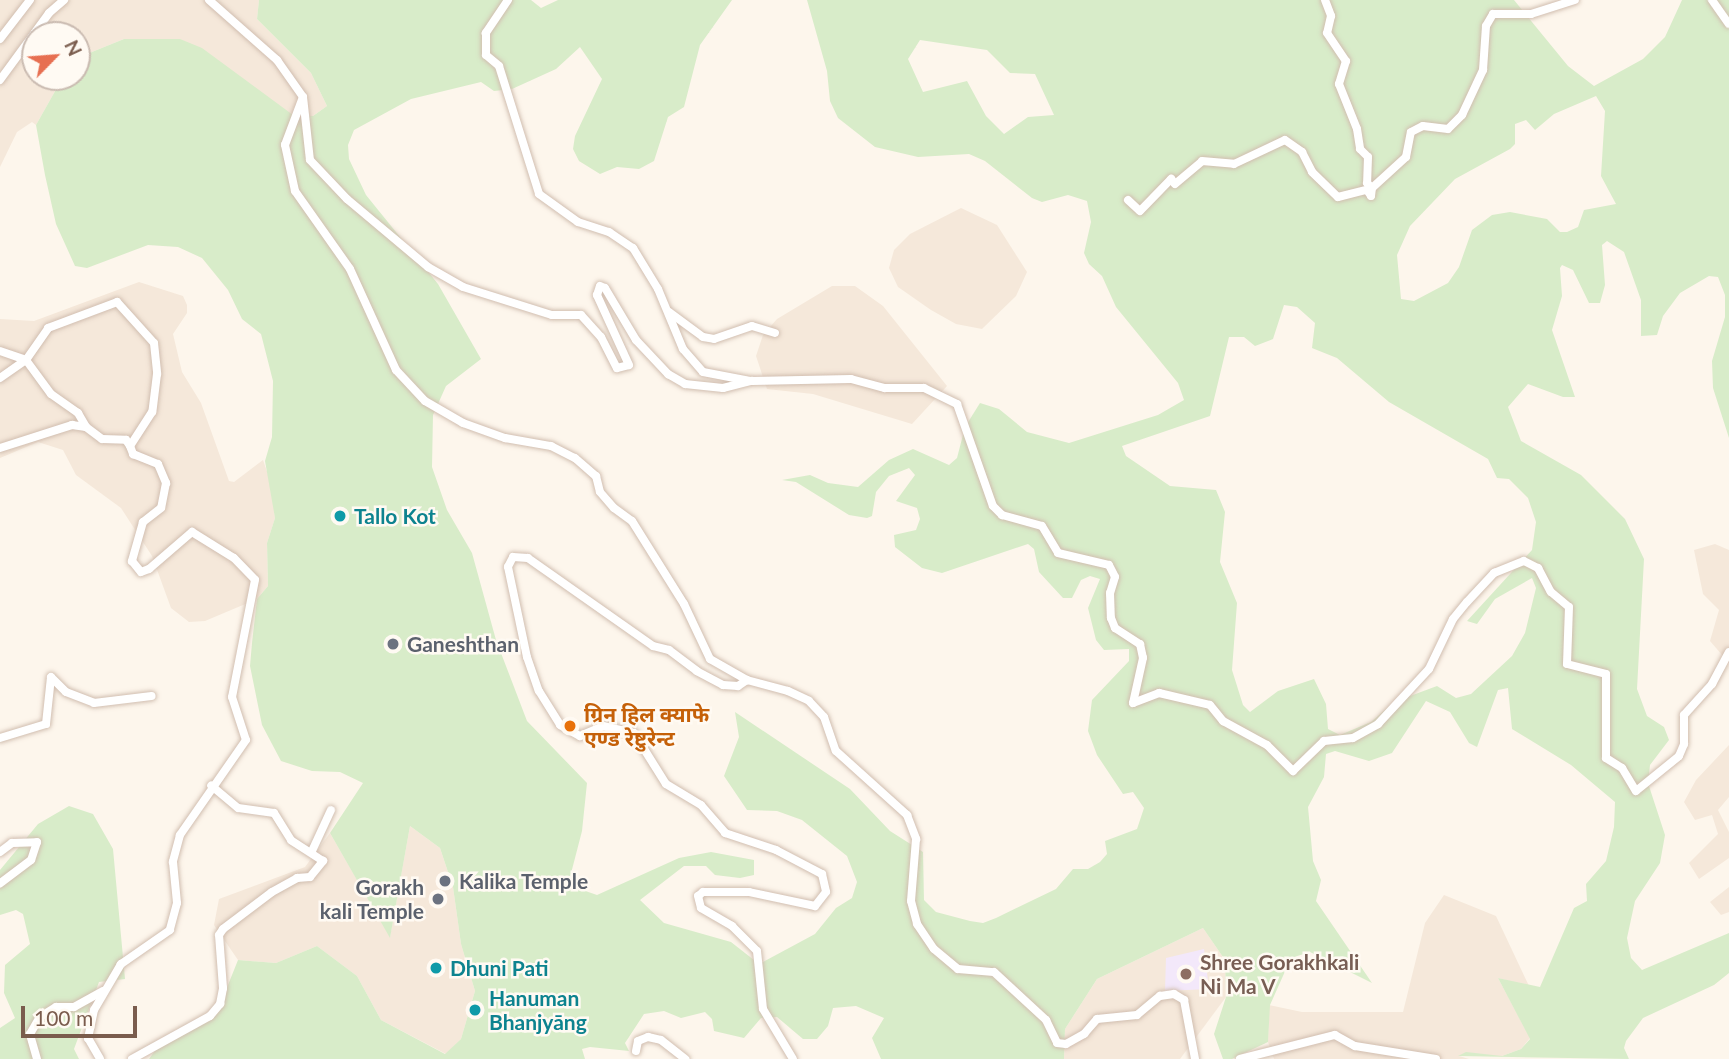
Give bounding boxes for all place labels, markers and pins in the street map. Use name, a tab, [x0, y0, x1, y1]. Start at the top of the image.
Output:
place label: Tallo Kot	[354, 503, 436, 529]
marker: Tallo Kot	[332, 508, 348, 524]
place label: Ganeshthan	[407, 631, 519, 657]
marker: Ganeshthan	[385, 636, 401, 652]
place label: ग्रिन हिल क्याफे एण्ड रेष्टुरेन्ट	[584, 701, 709, 751]
marker: ग्रिन हिल क्याफे एण्ड रेष्टुरेन्ट	[562, 718, 578, 734]
place label: Kalika Temple	[459, 868, 589, 894]
marker: Kalika Temple	[437, 873, 453, 889]
place label: Gorakh kali Temple	[319, 874, 424, 924]
marker: Gorakh kali Temple	[430, 891, 446, 907]
place label: Shree Gorakhkali Ni Ma V	[1200, 949, 1359, 999]
place label: Dhuni Pati	[450, 955, 548, 981]
marker: Dhuni Pati	[428, 960, 444, 976]
marker: Shree Gorakhkali Ni Ma V	[1178, 966, 1194, 982]
place label: Hanuman Bhanjyāng	[489, 985, 587, 1035]
marker: Hanuman Bhanjyāng	[467, 1002, 483, 1018]

